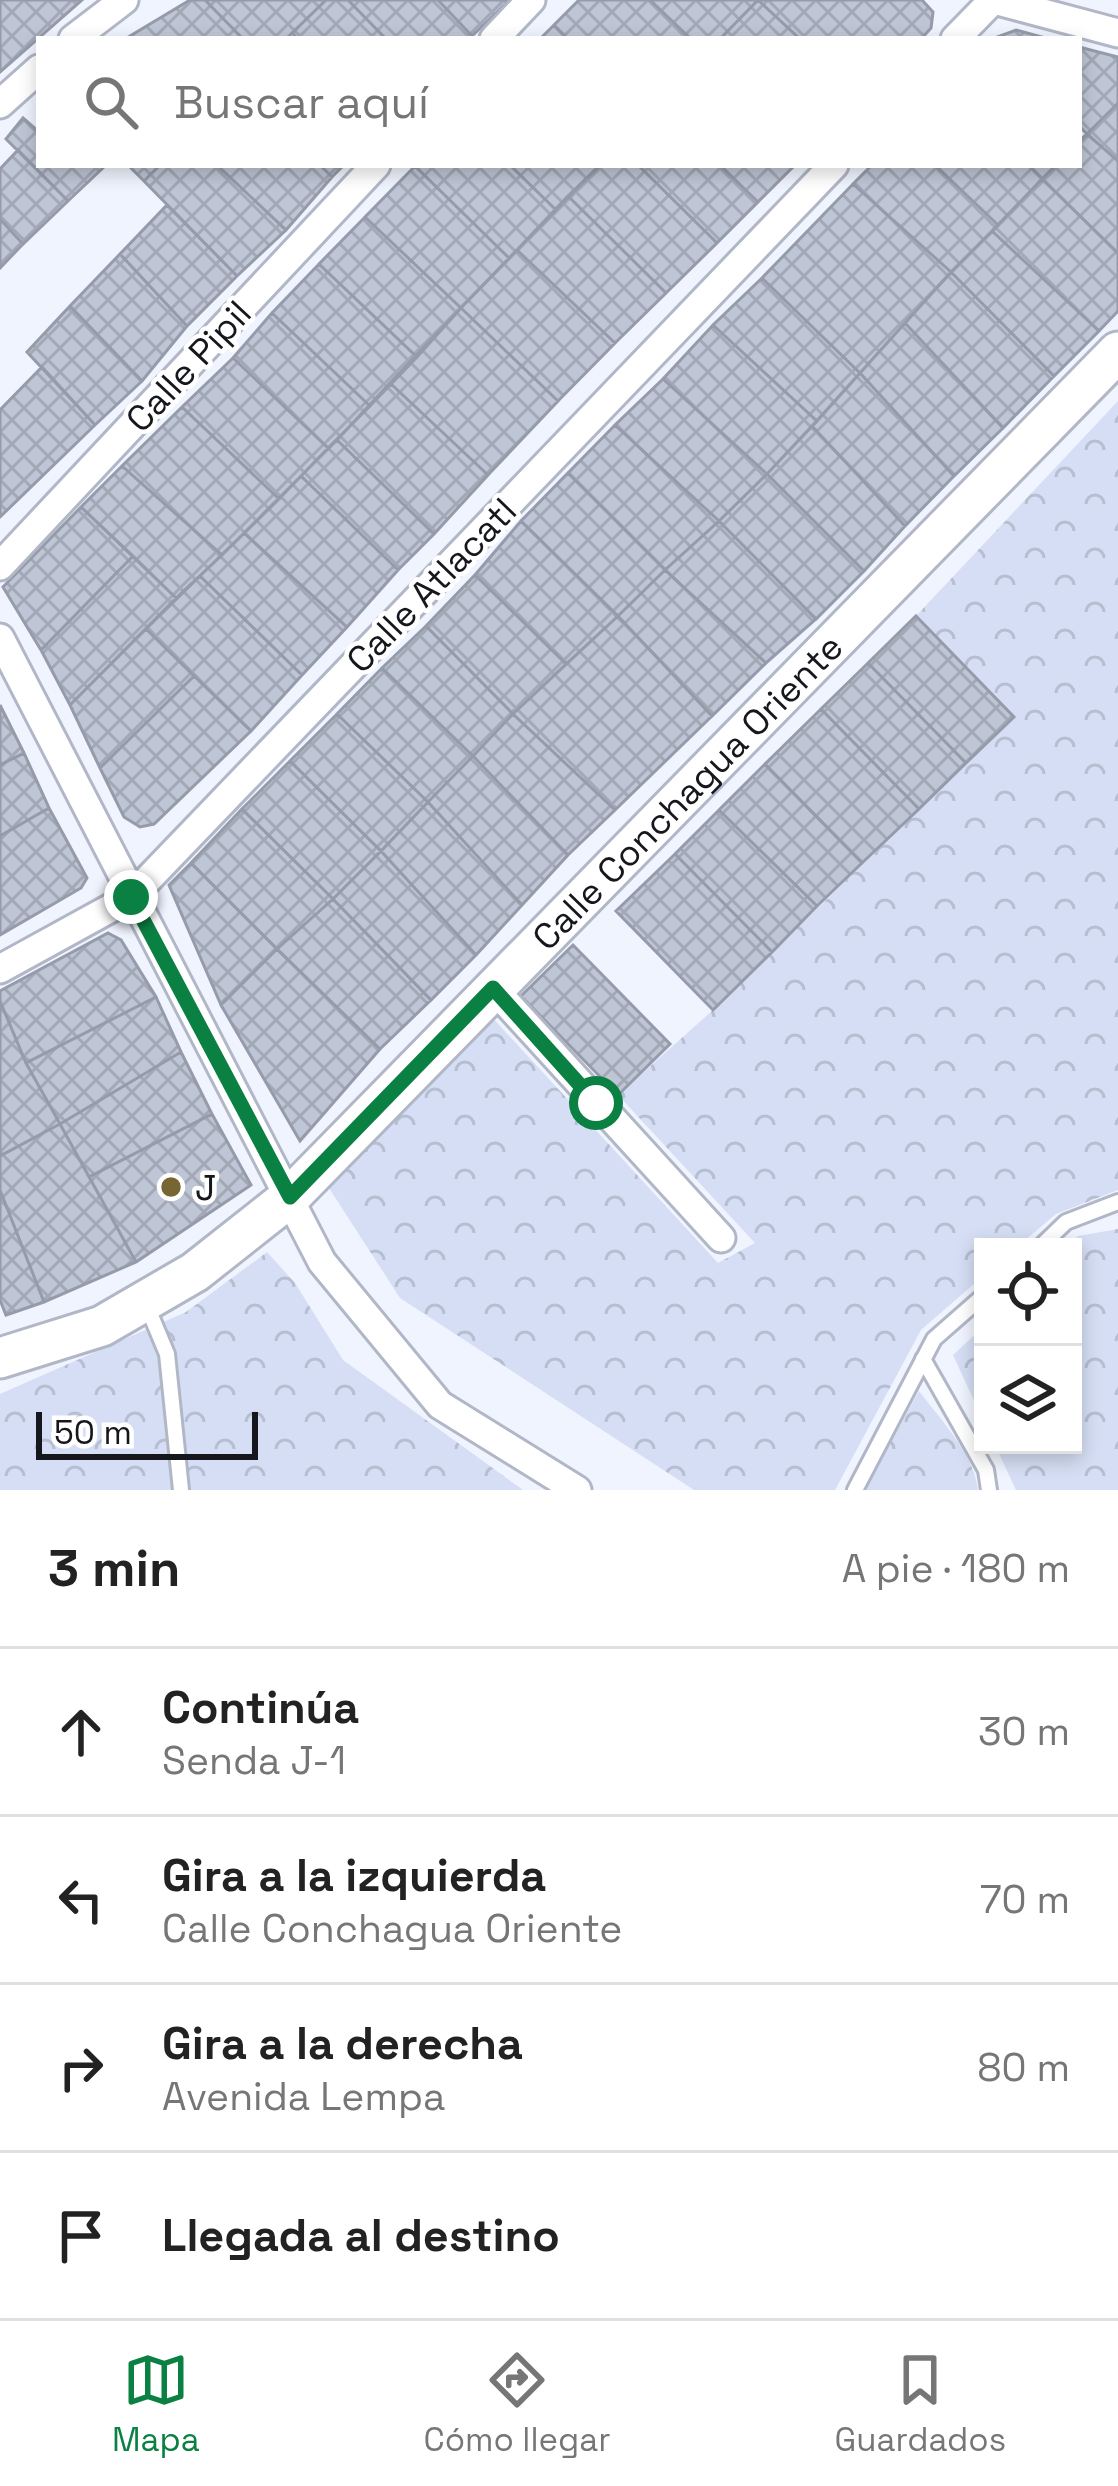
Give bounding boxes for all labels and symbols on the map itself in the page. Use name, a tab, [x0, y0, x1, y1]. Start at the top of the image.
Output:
street label: Calle Pipil	[116, 291, 261, 442]
street label: Calle Atlacatl	[337, 489, 527, 683]
street label: Calle Conchagua Oriente	[523, 624, 853, 960]
route end	[104, 870, 158, 924]
route start	[569, 1076, 623, 1130]
place label: J	[195, 1165, 216, 1211]
marker: J	[158, 1174, 184, 1200]
scale bar	[36, 1406, 258, 1459]

